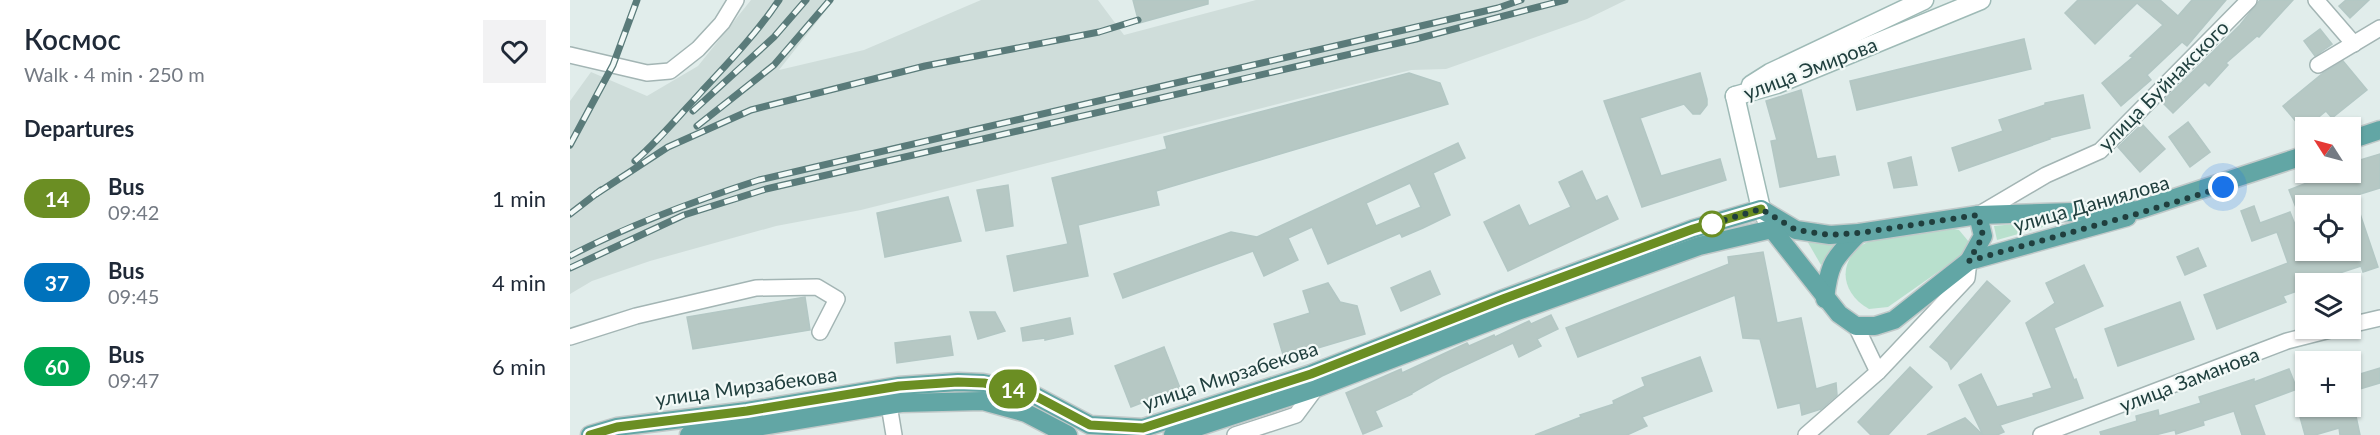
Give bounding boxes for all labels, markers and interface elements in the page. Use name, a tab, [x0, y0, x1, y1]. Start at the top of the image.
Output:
street label: улица Буйнакского	[2093, 15, 2233, 155]
button: heart	[483, 20, 546, 83]
text: Космос	[24, 22, 121, 56]
street label: улица Эмирова	[1740, 32, 1880, 104]
text: Walk · 4 min · 250 m	[24, 62, 205, 86]
text: Departures	[24, 115, 134, 142]
north arrow	[2295, 117, 2361, 183]
map controls	[2295, 117, 2361, 417]
street label: улица Даниялова	[2010, 169, 2172, 237]
your location	[2208, 172, 2238, 202]
text: Bus	[108, 173, 144, 200]
text: 1 min	[492, 185, 546, 212]
text: 14	[45, 186, 69, 211]
button: locate	[2295, 195, 2361, 261]
text: 09:42	[108, 200, 159, 224]
unlabelled marker	[1699, 211, 1725, 237]
text: Bus	[108, 257, 144, 284]
text: 4 min	[492, 269, 546, 296]
text: 37	[45, 270, 69, 295]
button: layers	[2295, 273, 2361, 339]
text: 09:45	[108, 284, 159, 308]
street label: улица Мирзабекова	[1139, 335, 1321, 415]
text: Bus	[108, 341, 144, 368]
street label: улица Заманова	[2116, 341, 2262, 417]
button: +	[2295, 351, 2361, 417]
text: 6 min	[492, 353, 546, 380]
text: 60	[45, 354, 69, 379]
street label: улица Мирзабекова	[654, 361, 838, 411]
text: 09:47	[108, 368, 159, 392]
line badge: 14	[986, 370, 1040, 408]
text: 14	[1001, 377, 1025, 402]

